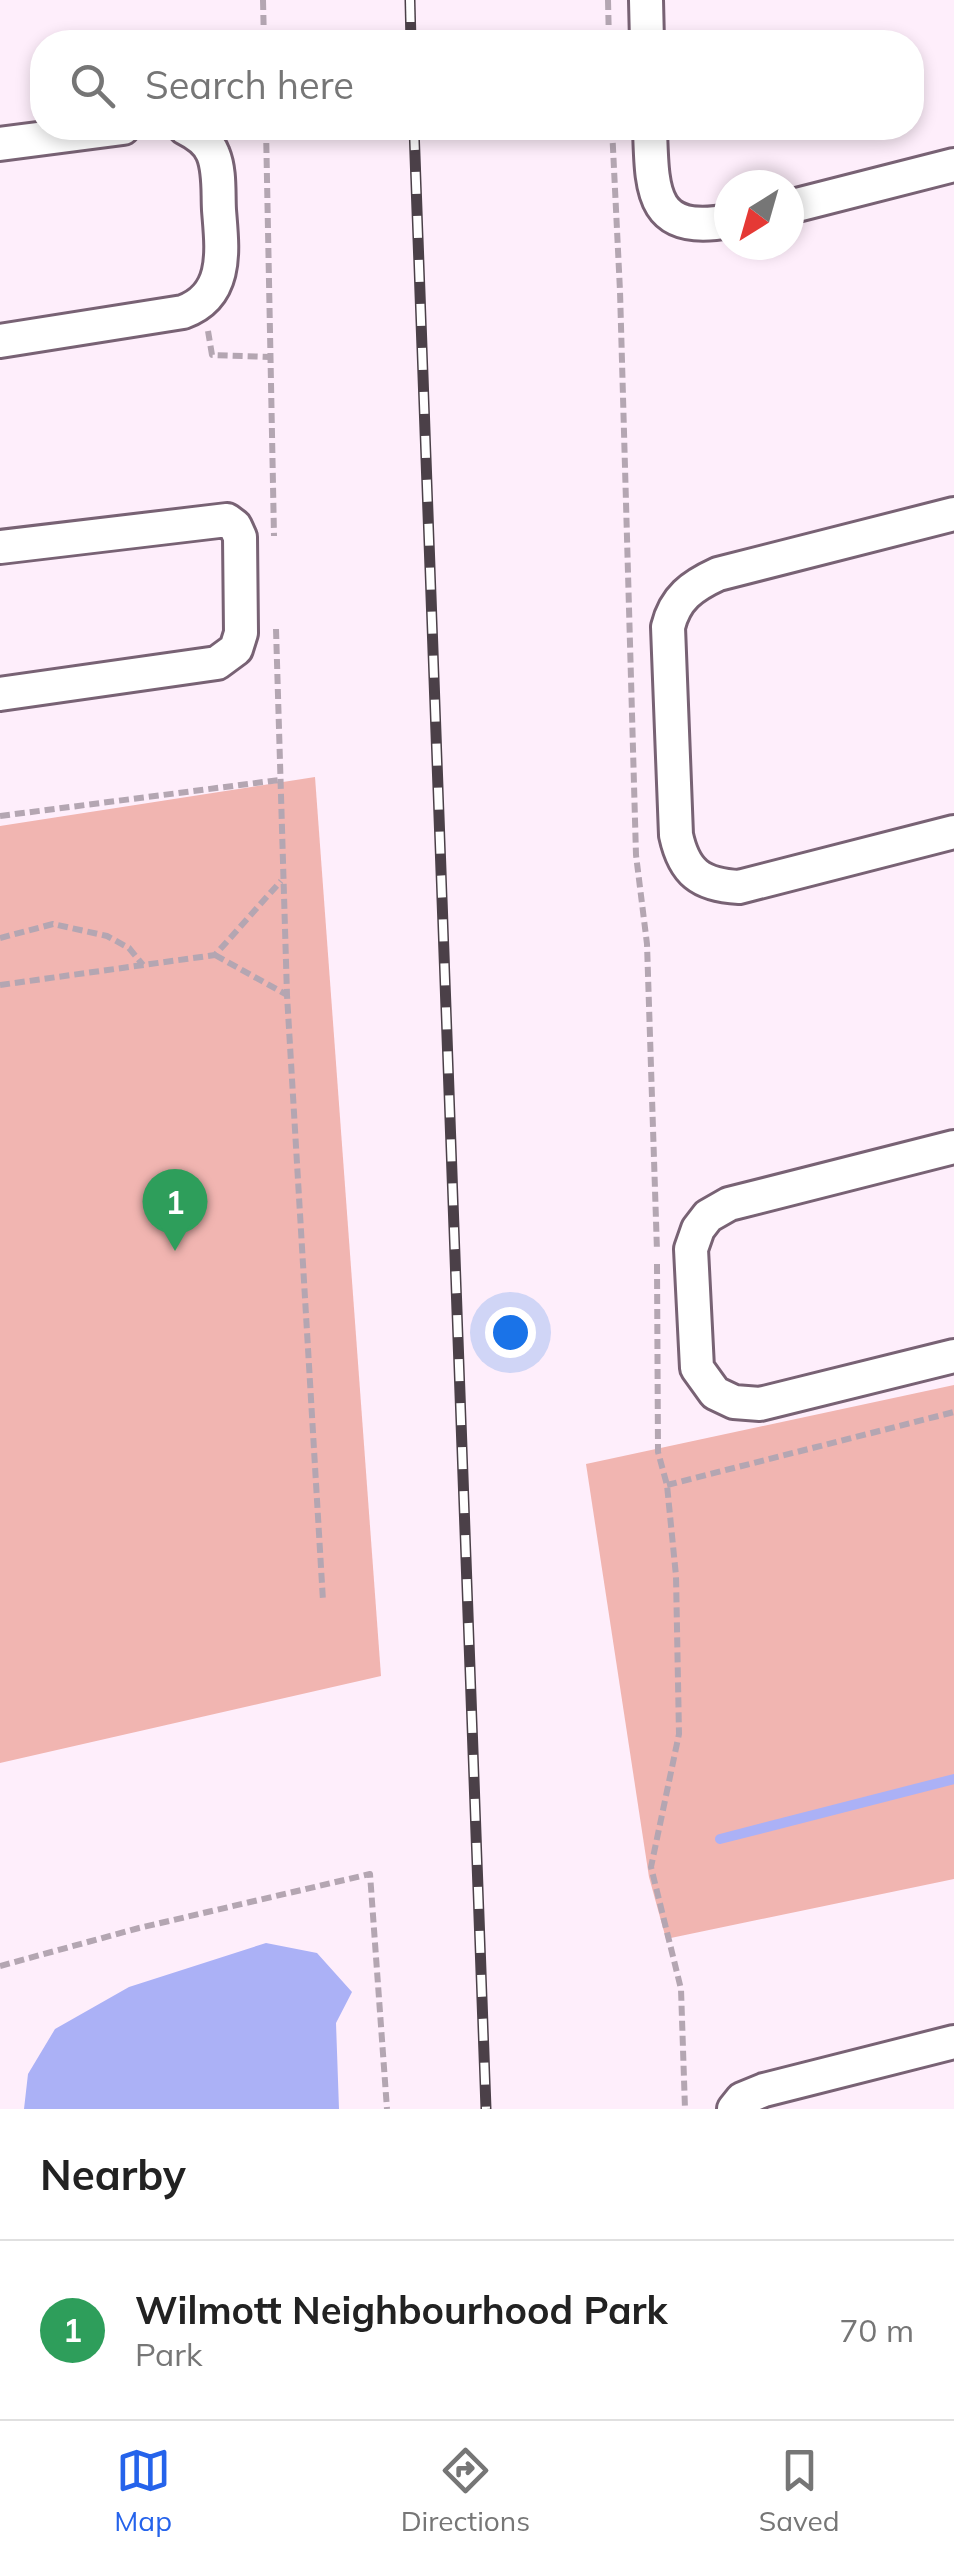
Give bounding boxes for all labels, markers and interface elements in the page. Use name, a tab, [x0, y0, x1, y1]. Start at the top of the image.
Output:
search box	[30, 30, 924, 140]
icon: search	[65, 58, 120, 113]
text: Search here	[145, 61, 354, 109]
north arrow	[714, 170, 804, 260]
pin: 1	[142, 1168, 208, 1251]
your location	[485, 1307, 536, 1358]
text: Nearby	[40, 2148, 186, 2201]
text: Wilmott Neighbourhood Park	[135, 2286, 667, 2334]
text: 1	[63, 2310, 82, 2350]
text: 70 m	[839, 2310, 914, 2350]
text: Park	[135, 2334, 202, 2374]
tab: Map	[114, 2443, 172, 2538]
tab: Directions	[401, 2443, 530, 2538]
tab: Saved	[759, 2443, 840, 2538]

